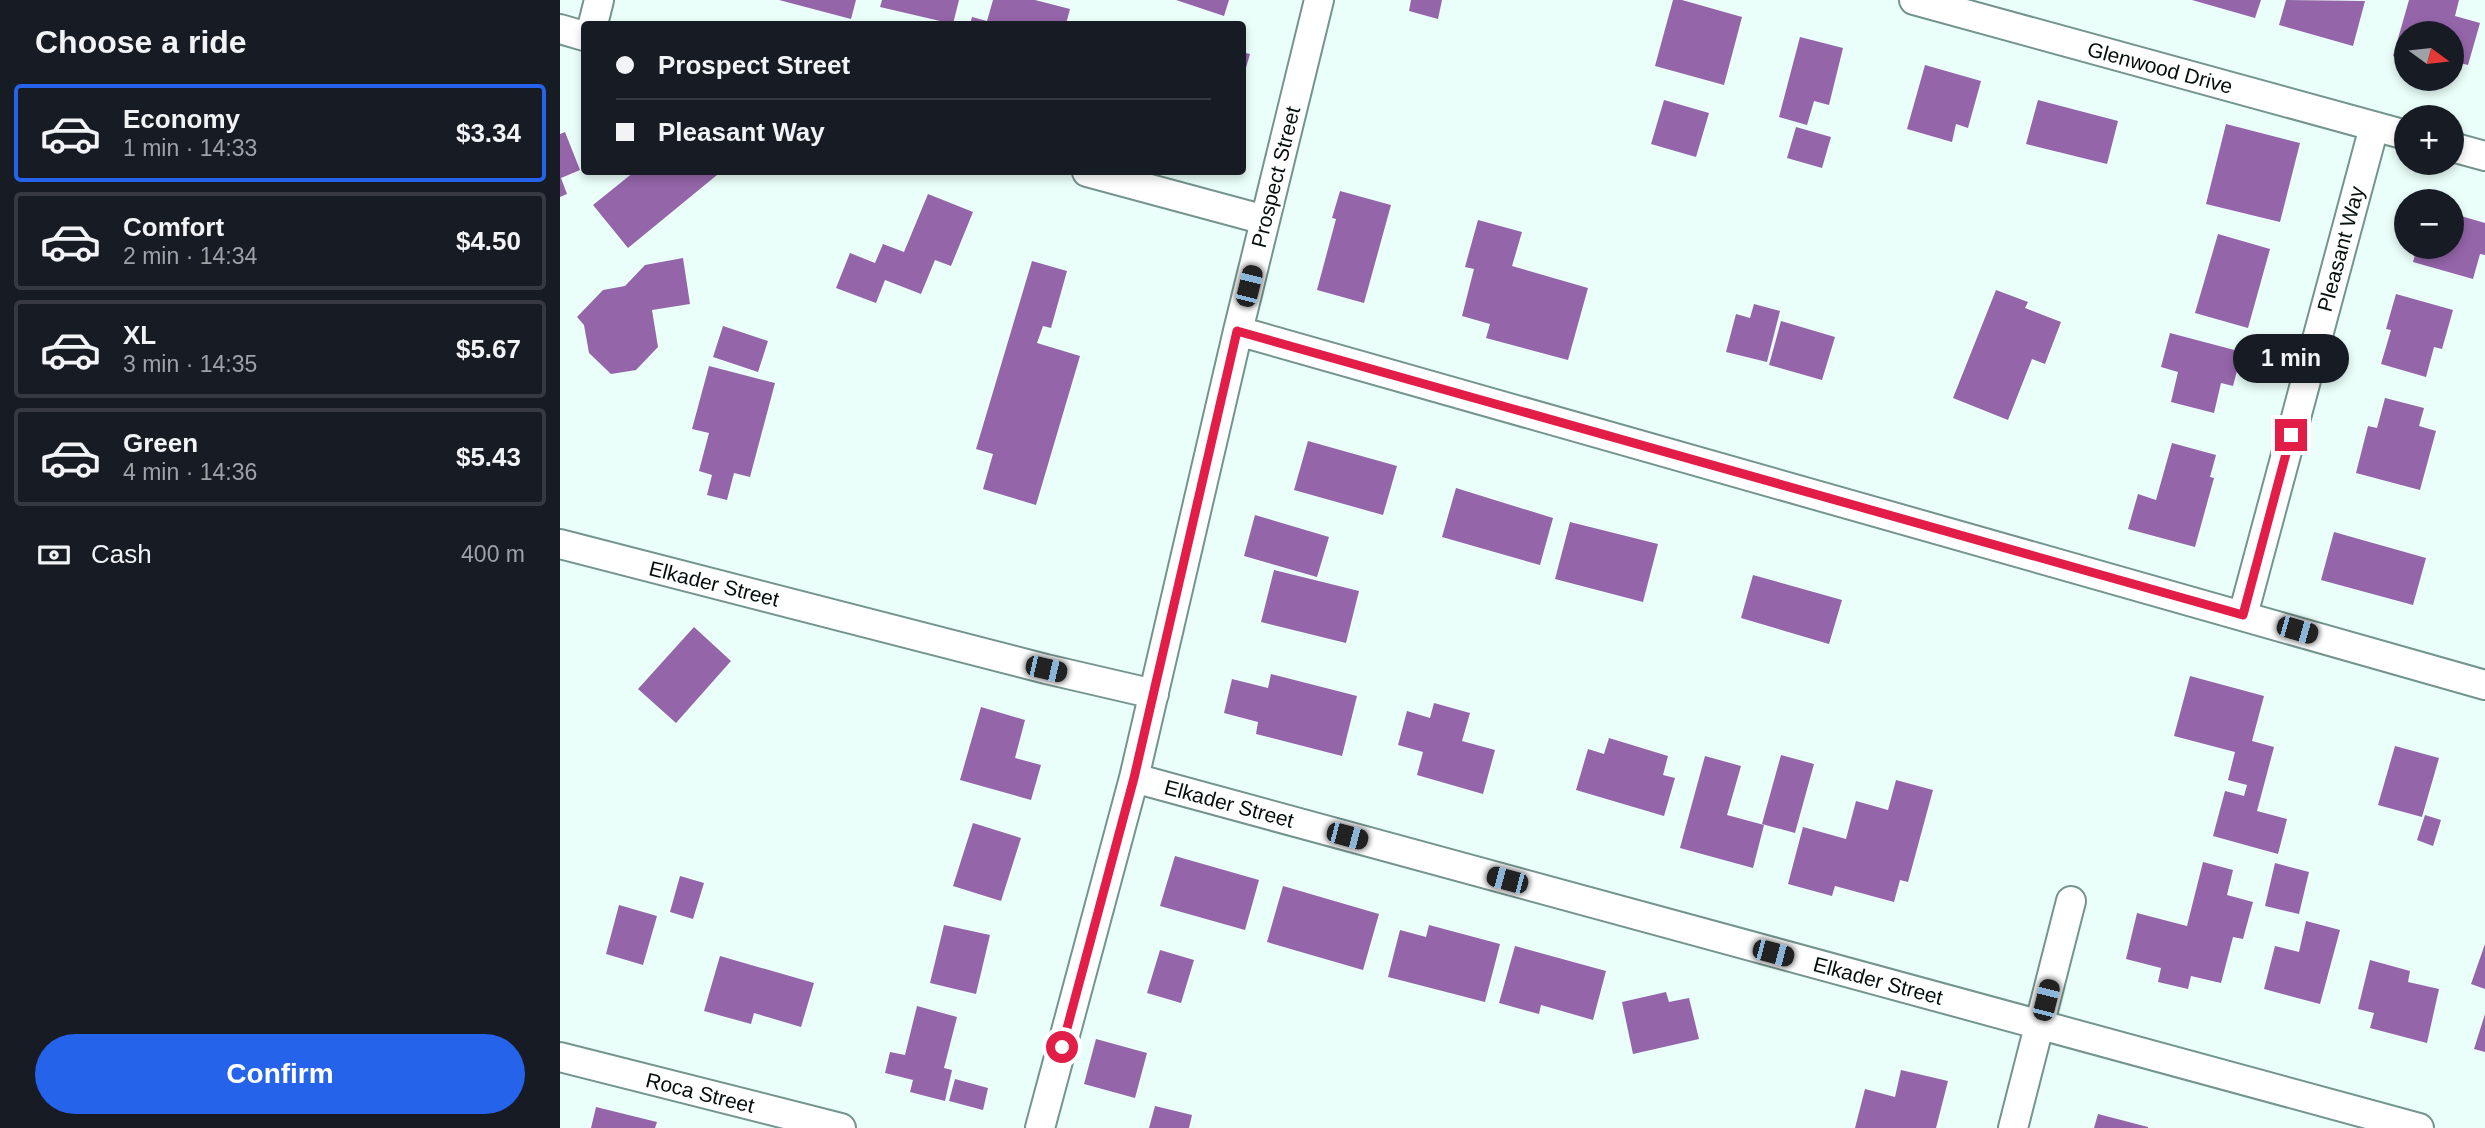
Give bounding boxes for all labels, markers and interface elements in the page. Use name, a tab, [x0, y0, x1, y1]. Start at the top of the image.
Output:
north arrow	[2394, 21, 2464, 91]
map controls	[2394, 21, 2464, 259]
text: Choose a ride	[35, 24, 247, 60]
street label: Glenwood Drive	[2085, 37, 2235, 98]
text: Prospect Street	[658, 50, 850, 80]
icon: car	[39, 102, 102, 165]
text: Economy	[123, 104, 240, 134]
street label: Prospect Street	[1247, 104, 1304, 250]
button: +	[2394, 105, 2464, 175]
text: Pleasant Way	[658, 117, 825, 147]
text: $3.34	[456, 118, 521, 148]
text: 1 min · 14:33	[123, 135, 257, 161]
street label: Pleasant Way	[2313, 183, 2368, 314]
button: −	[2394, 189, 2464, 259]
icon: car	[39, 210, 102, 273]
text: Comfort	[123, 212, 224, 242]
text: $4.50	[456, 226, 521, 256]
text: 2 min · 14:34	[123, 243, 257, 269]
car	[1234, 263, 1265, 309]
icon: car	[39, 318, 102, 381]
text: XL	[123, 320, 156, 350]
text: $5.67	[456, 334, 521, 364]
callout: 1 min	[2233, 334, 2349, 382]
text: 1 min	[2261, 345, 2321, 371]
text: 3 min · 14:35	[123, 351, 257, 377]
route end	[2275, 419, 2307, 451]
icon: car	[39, 426, 102, 489]
text: Green	[123, 428, 198, 458]
text: $5.43	[456, 442, 521, 472]
text: 4 min · 14:36	[123, 459, 257, 485]
icon: cash	[35, 536, 73, 574]
text: Cash	[91, 539, 152, 569]
text: 400 m	[461, 541, 525, 567]
street label: Elkader Street	[647, 556, 782, 611]
car	[2274, 614, 2321, 646]
car	[1024, 654, 1069, 684]
street label: Elkader Street	[1162, 775, 1297, 832]
car	[1324, 820, 1371, 852]
car	[1484, 864, 1531, 896]
car	[1750, 937, 1797, 969]
street label: Elkader Street	[1811, 952, 1946, 1009]
car	[2031, 977, 2062, 1023]
route start	[1046, 1031, 1078, 1063]
button: Confirm	[35, 1034, 525, 1114]
street label: Roca Street	[644, 1068, 757, 1117]

